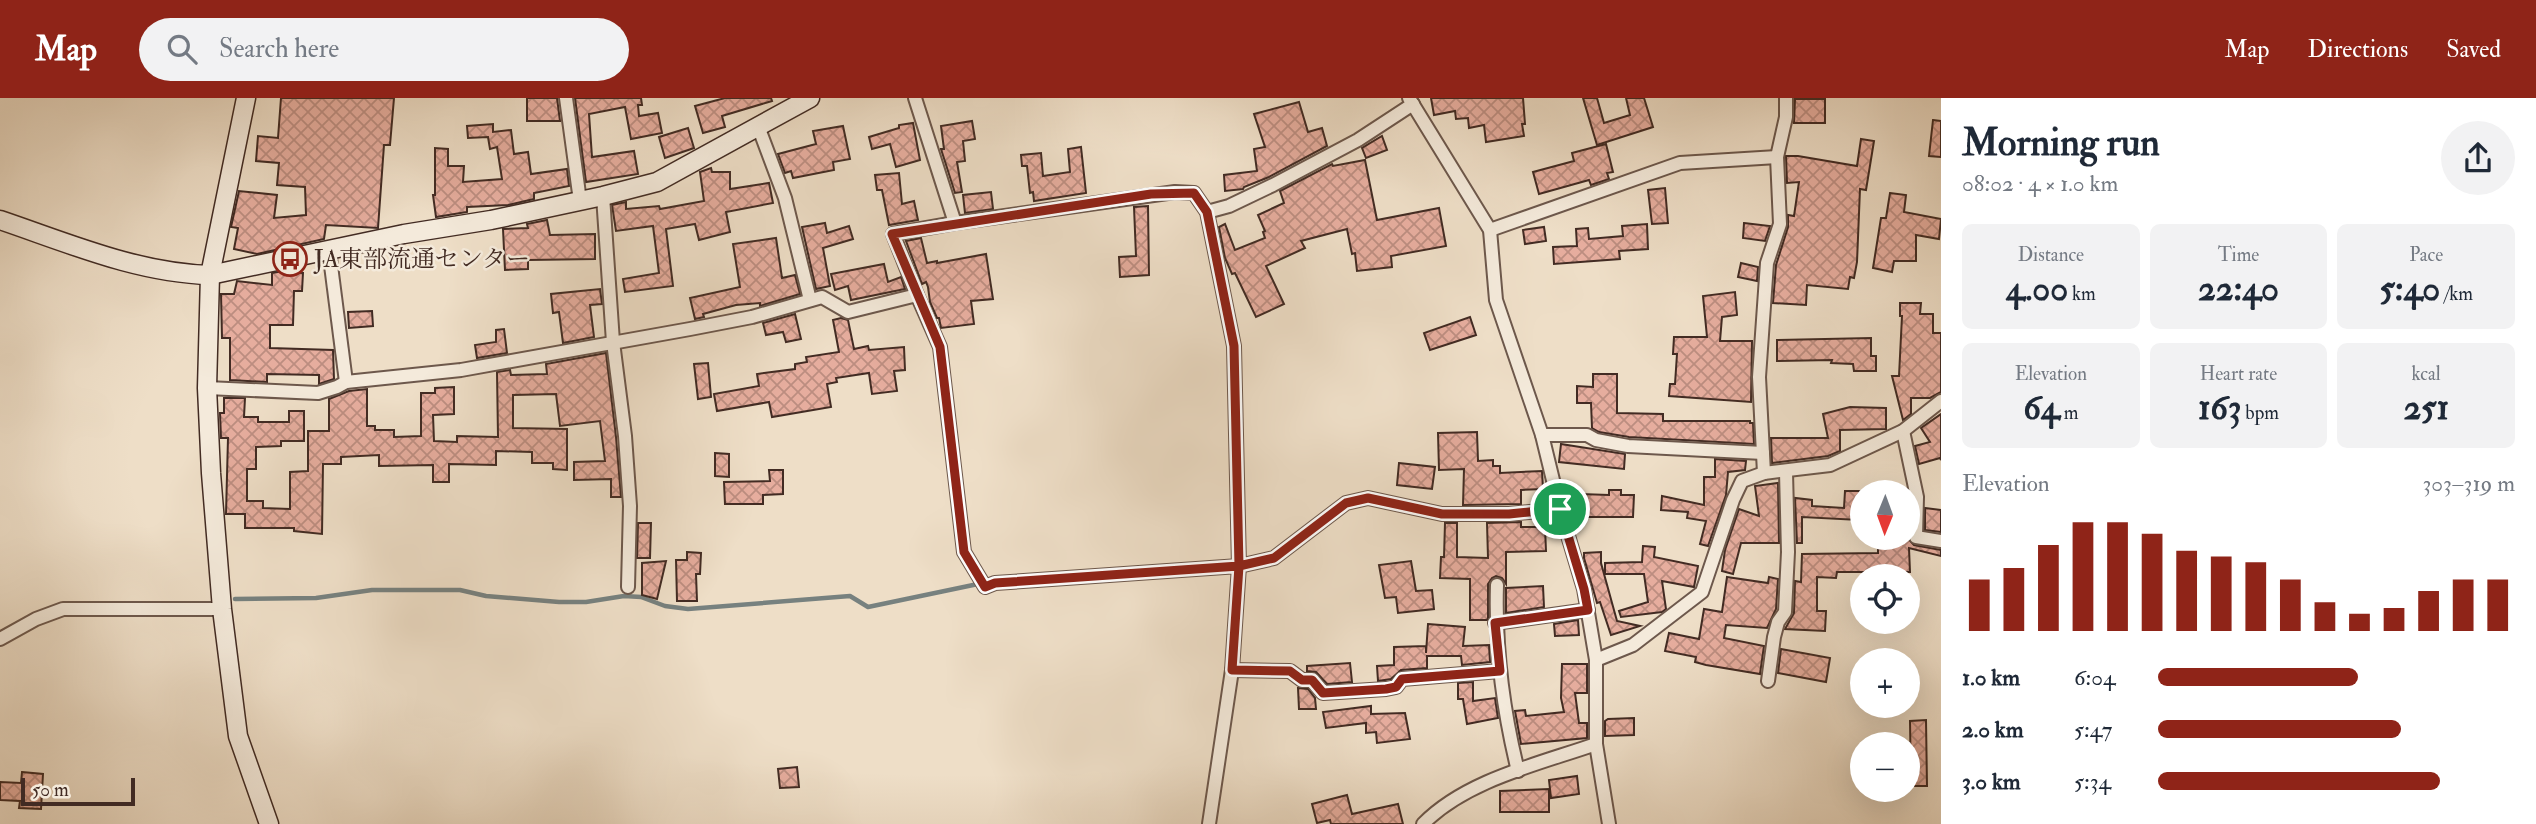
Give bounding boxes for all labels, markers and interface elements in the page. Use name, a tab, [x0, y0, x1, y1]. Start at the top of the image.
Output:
search box	[139, 18, 629, 81]
text: Map	[35, 29, 97, 70]
icon: search	[163, 30, 201, 68]
text: Search here	[219, 33, 339, 65]
text: Map	[2224, 34, 2269, 65]
text: Directions	[2307, 34, 2408, 65]
text: Saved	[2446, 34, 2501, 65]
text: Morning run	[1962, 119, 2160, 167]
button: share	[2441, 121, 2515, 195]
text: 08:02 · 4 × 1.0 km	[1962, 169, 2118, 198]
bus stop icon: JA東部流通センター	[271, 240, 309, 278]
text: Distance	[2018, 243, 2084, 267]
text: Time	[2218, 243, 2259, 267]
text: Pace	[2409, 243, 2443, 267]
place label: JA東部流通センター	[313, 244, 530, 275]
text: 4.00	[2006, 267, 2068, 311]
text: 22:40	[2198, 267, 2279, 311]
text: 5:40	[2379, 267, 2440, 311]
text: km	[2068, 282, 2096, 306]
text: /km	[2440, 282, 2473, 306]
text: Elevation	[2015, 362, 2087, 386]
text: Heart rate	[2200, 362, 2277, 386]
text: kcal	[2412, 362, 2441, 386]
text: 64	[2023, 386, 2060, 430]
text: 163	[2198, 386, 2241, 430]
text: 251	[2403, 386, 2449, 430]
text: m	[2060, 401, 2078, 425]
text: bpm	[2241, 401, 2279, 425]
text: Elevation	[1962, 469, 2050, 498]
text: 303–319 m	[2423, 469, 2515, 498]
pin	[1530, 479, 1590, 539]
north arrow	[1850, 480, 1920, 550]
map controls	[1850, 480, 1920, 802]
icon: arrive	[1541, 490, 1579, 528]
button: locate	[1850, 564, 1920, 634]
button: +	[1850, 648, 1920, 718]
text: 1.0 km	[1962, 663, 2020, 692]
text: 6:04	[2074, 663, 2115, 692]
text: 2.0 km	[1962, 715, 2024, 744]
text: 5:47	[2074, 715, 2112, 744]
button: −	[1850, 732, 1920, 802]
text: 3.0 km	[1962, 767, 2021, 796]
text: 5:34	[2074, 767, 2111, 796]
scale bar	[21, 775, 135, 807]
text: 50 m	[32, 778, 69, 802]

